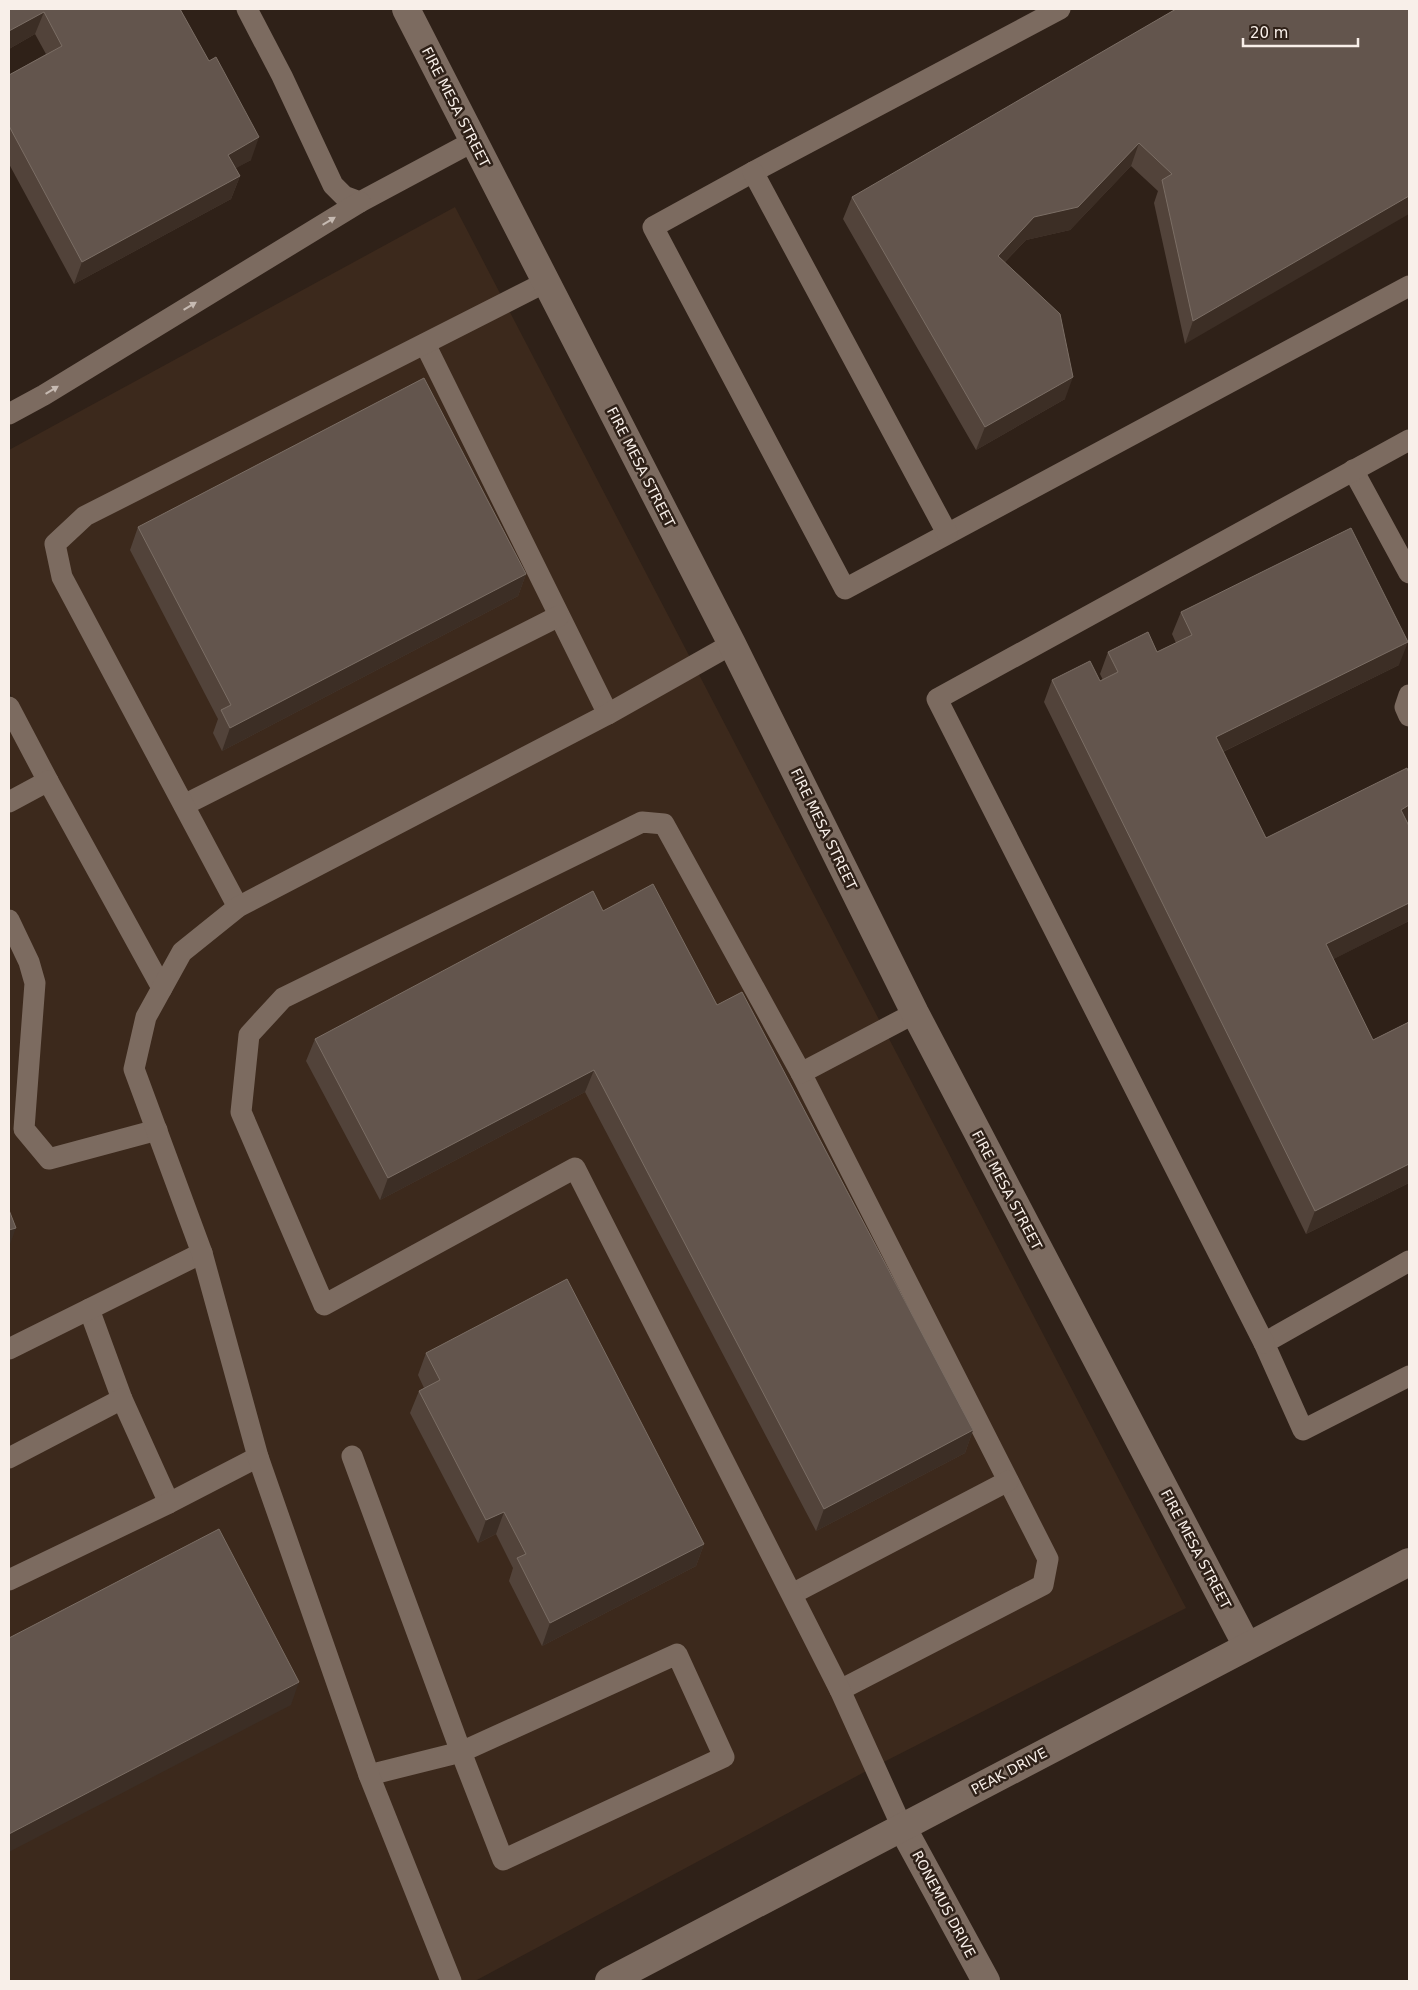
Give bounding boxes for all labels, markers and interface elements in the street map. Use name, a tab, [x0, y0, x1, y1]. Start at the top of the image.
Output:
scale bar	[1243, 15, 1358, 47]
text: 20 m	[1250, 24, 1288, 42]
street label: FIRE MESA STREET	[419, 44, 493, 170]
one-way arrow	[323, 217, 336, 226]
one-way arrow	[184, 301, 197, 310]
one-way arrow	[45, 386, 58, 395]
street label: FIRE MESA STREET	[604, 404, 678, 530]
street label: FIRE MESA STREET	[788, 766, 860, 893]
street label: FIRE MESA STREET	[969, 1128, 1045, 1253]
street label: FIRE MESA STREET	[1158, 1487, 1234, 1612]
street label: PEAK DRIVE	[968, 1744, 1050, 1798]
street label: RONEMUS DRIVE	[909, 1848, 979, 1960]

